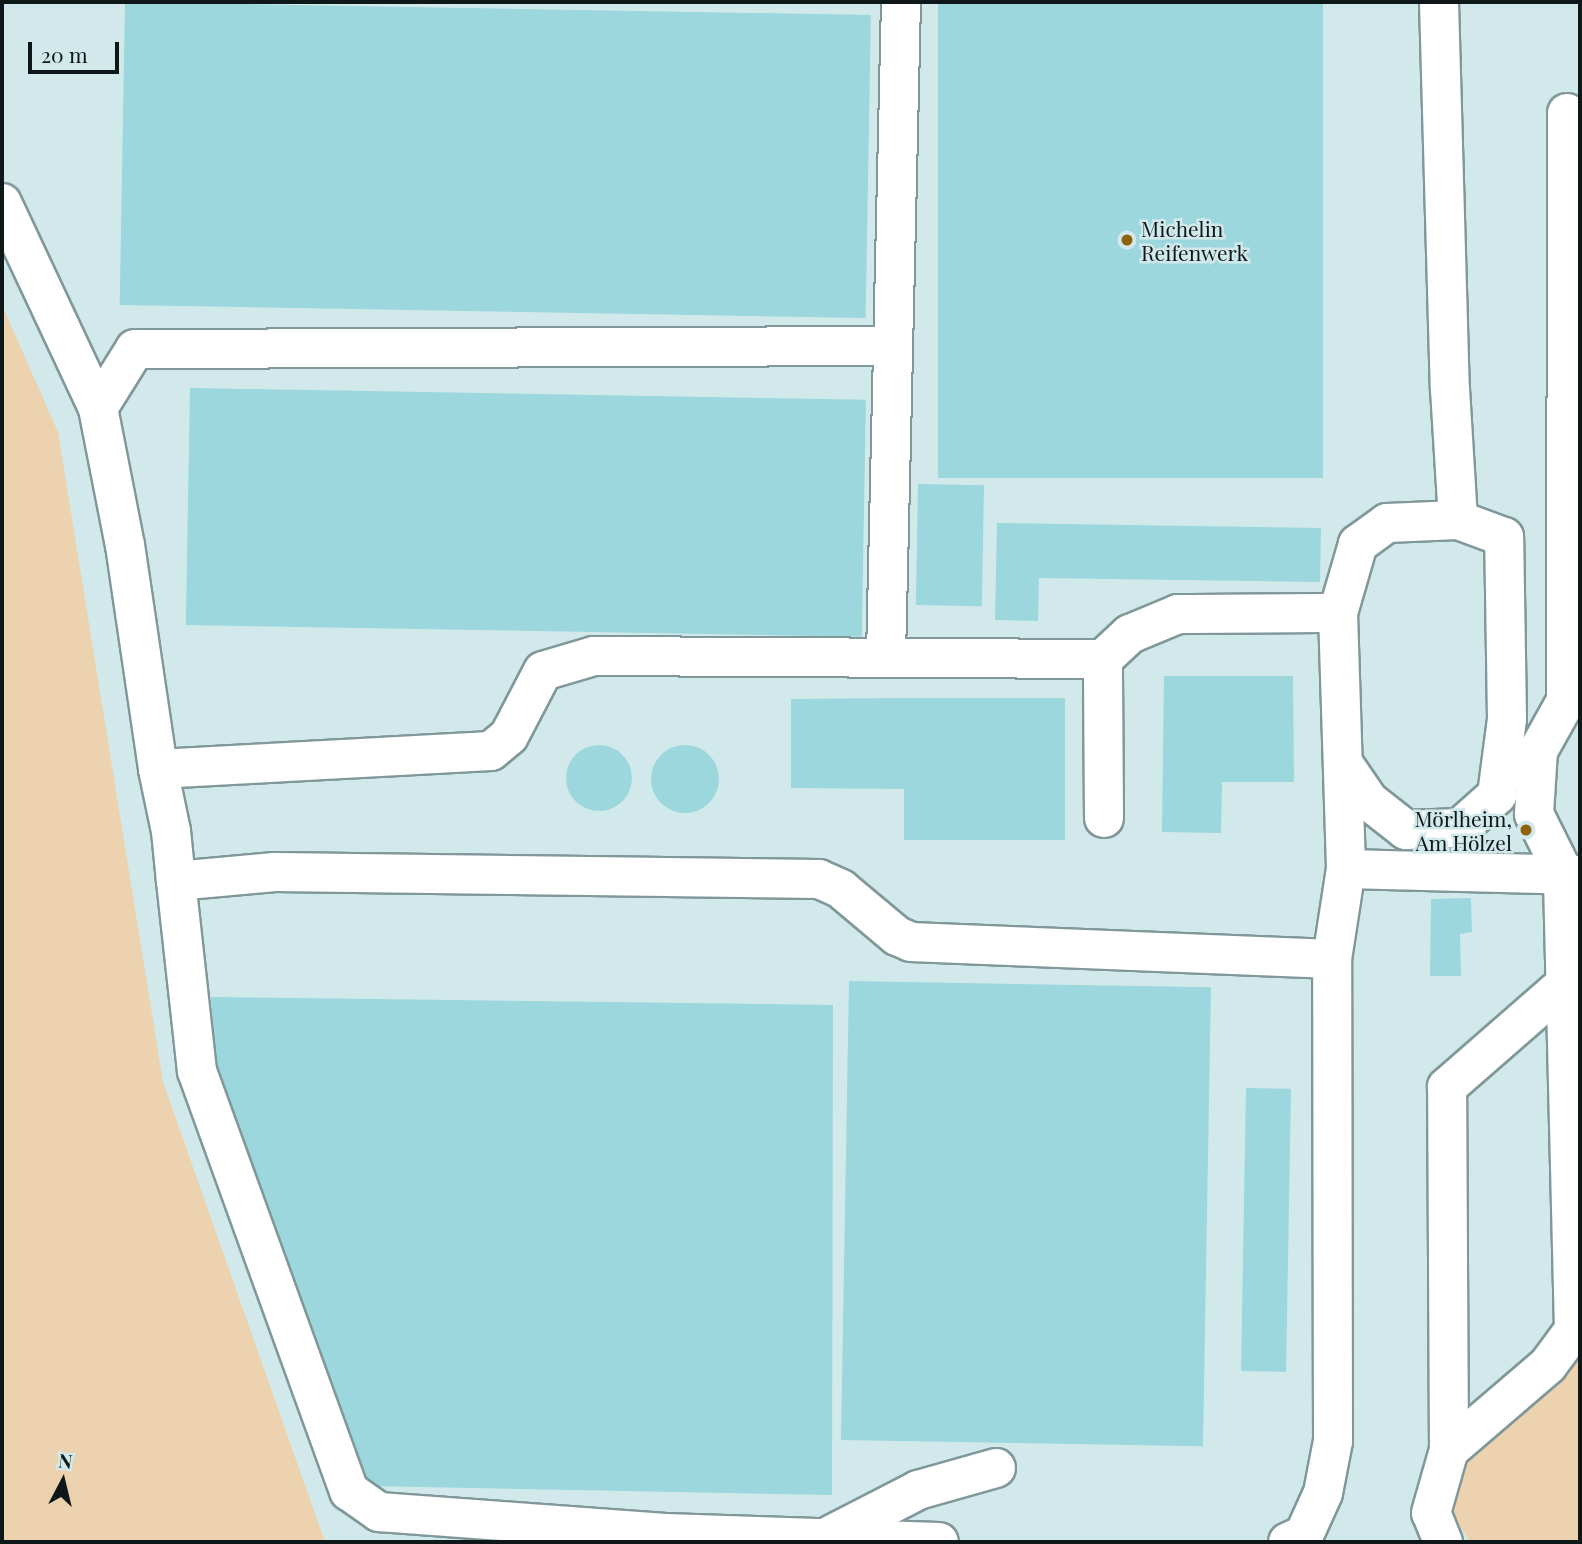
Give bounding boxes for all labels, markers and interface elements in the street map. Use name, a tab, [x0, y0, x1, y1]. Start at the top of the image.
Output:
scale bar	[32, 28, 122, 72]
text: 20 m	[41, 40, 88, 68]
place label: Michelin Reifenwerk	[1141, 215, 1248, 265]
marker: Michelin Reifenwerk	[1119, 232, 1135, 248]
place label: Mörlheim, Am Hölzel	[1414, 805, 1512, 855]
marker: Mörlheim, Am Hölzel	[1518, 822, 1534, 838]
north arrow	[28, 1446, 98, 1516]
text: N	[57, 1446, 74, 1474]

